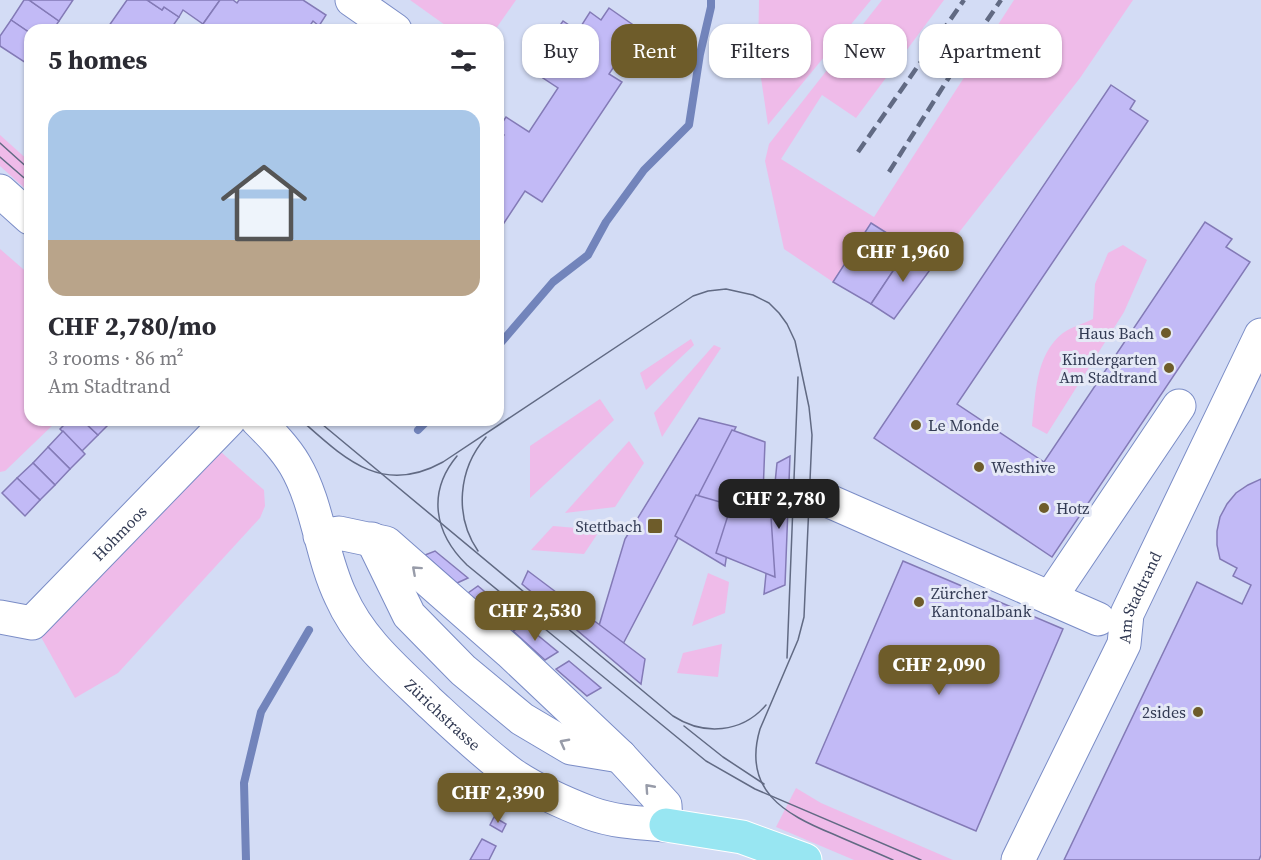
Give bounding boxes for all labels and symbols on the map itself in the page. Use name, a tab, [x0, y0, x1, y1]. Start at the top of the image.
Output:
pin: CHF 1,960	[834, 232, 972, 283]
place label: Haus Bach	[1078, 322, 1154, 344]
marker: Haus Bach	[1159, 326, 1173, 340]
place label: Kindergarten Am Stadtrand	[1059, 348, 1157, 388]
marker: Kindergarten Am Stadtrand	[1162, 361, 1176, 375]
place label: Le Monde	[928, 414, 999, 436]
marker: Le Monde	[909, 418, 923, 432]
place label: Westhive	[991, 456, 1056, 478]
marker: Westhive	[972, 460, 986, 474]
pin: CHF 2,780	[710, 479, 848, 530]
place label: Hotz	[1056, 497, 1089, 519]
street label: Hohmoos	[87, 500, 151, 566]
marker: Hotz	[1037, 501, 1051, 515]
place label: Stettbach	[575, 515, 642, 537]
marker: Stettbach	[646, 517, 664, 535]
street label: Am Stadtrand	[1113, 548, 1166, 645]
one-way arrow	[413, 566, 423, 577]
place label: Zürcher Kantonalbank	[931, 582, 1032, 622]
pin: CHF 2,530	[466, 591, 604, 642]
marker: Zürcher Kantonalbank	[912, 595, 926, 609]
pin: CHF 2,090	[870, 645, 1008, 696]
street label: Zürichstrasse	[400, 674, 486, 755]
place label: 2sides	[1142, 701, 1186, 723]
marker: 2sides	[1191, 705, 1205, 719]
one-way arrow	[560, 739, 570, 750]
pin: CHF 2,390	[429, 773, 567, 824]
one-way arrow	[645, 784, 656, 795]

